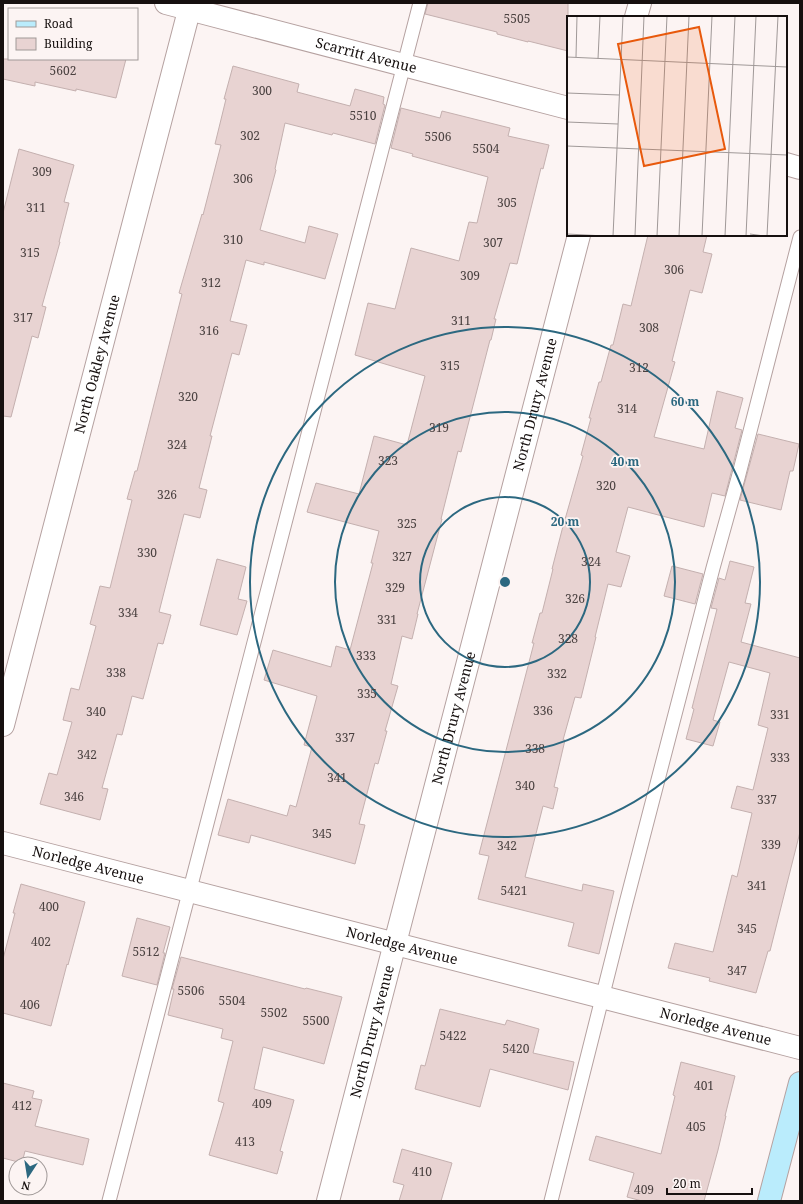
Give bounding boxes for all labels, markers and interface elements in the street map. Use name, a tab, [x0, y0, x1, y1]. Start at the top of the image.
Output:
legend	[8, 8, 138, 60]
house number: 5505	[504, 10, 530, 27]
text: Road	[44, 15, 74, 32]
inset map	[567, 16, 787, 236]
street label: Scarritt Avenue	[314, 33, 419, 77]
text: Building	[44, 35, 93, 52]
house number: 5602	[50, 62, 76, 79]
house number: 300	[252, 82, 272, 99]
house number: 5510	[350, 107, 377, 124]
house number: 302	[240, 127, 260, 144]
house number: 5506	[425, 128, 452, 145]
house number: 5504	[473, 140, 500, 157]
house number: 309	[32, 163, 52, 180]
house number: 306	[233, 170, 253, 187]
house number: 305	[497, 194, 517, 211]
house number: 311	[26, 199, 46, 216]
house number: 310	[223, 231, 243, 248]
house number: 307	[483, 234, 503, 251]
house number: 315	[20, 244, 40, 261]
house number: 306	[664, 261, 684, 278]
house number: 309	[460, 267, 480, 284]
house number: 312	[201, 274, 221, 291]
street label: North Oakley Avenue	[69, 292, 124, 435]
house number: 317	[13, 309, 33, 326]
house number: 311	[451, 312, 471, 329]
house number: 308	[639, 319, 659, 336]
house number: 316	[199, 322, 219, 339]
street label: North Drury Avenue	[508, 336, 561, 473]
house number: 315	[440, 357, 460, 374]
house number: 312	[629, 359, 649, 376]
house number: 320	[178, 388, 198, 405]
text: 60 m	[671, 393, 699, 410]
house number: 314	[617, 400, 637, 417]
house number: 319	[429, 419, 449, 436]
house number: 324	[167, 436, 187, 453]
house number: 323	[378, 452, 398, 469]
text: 40 m	[611, 453, 639, 470]
house number: 320	[596, 477, 616, 494]
house number: 326	[157, 486, 177, 503]
text: 20 m	[551, 513, 579, 530]
house number: 325	[397, 515, 417, 532]
house number: 330	[137, 544, 157, 561]
house number: 327	[392, 548, 412, 565]
house number: 324	[581, 553, 601, 570]
centre of rings	[498, 575, 512, 589]
house number: 329	[385, 579, 405, 596]
house number: 326	[565, 590, 585, 607]
house number: 334	[118, 604, 138, 621]
house number: 331	[377, 611, 397, 628]
house number: 328	[558, 630, 578, 647]
house number: 333	[356, 647, 376, 664]
street label: North Drury Avenue	[427, 649, 479, 786]
house number: 338	[106, 664, 126, 681]
house number: 332	[547, 665, 567, 682]
house number: 335	[357, 685, 377, 702]
house number: 336	[533, 702, 553, 719]
house number: 340	[86, 703, 106, 720]
house number: 331	[770, 706, 790, 723]
house number: 337	[335, 729, 355, 746]
house number: 338	[525, 740, 545, 757]
house number: 342	[77, 746, 97, 763]
house number: 333	[770, 749, 790, 766]
house number: 341	[327, 769, 347, 786]
house number: 340	[515, 777, 535, 794]
house number: 346	[64, 788, 84, 805]
house number: 337	[757, 791, 777, 808]
house number: 345	[312, 825, 332, 842]
house number: 339	[761, 836, 781, 853]
house number: 342	[497, 837, 517, 854]
street label: Norledge Avenue	[31, 841, 146, 888]
house number: 341	[747, 877, 767, 894]
house number: 5421	[501, 882, 527, 899]
house number: 400	[39, 898, 59, 915]
house number: 345	[737, 920, 757, 937]
street label: Norledge Avenue	[344, 922, 460, 969]
house number: 402	[31, 933, 51, 950]
house number: 5512	[133, 943, 159, 960]
house number: 347	[727, 962, 747, 979]
street label: North Drury Avenue	[345, 963, 398, 1100]
house number: 5506	[178, 982, 205, 999]
house number: 5504	[219, 992, 246, 1009]
house number: 406	[20, 996, 40, 1013]
street label: Norledge Avenue	[658, 1002, 774, 1049]
house number: 5502	[261, 1004, 287, 1021]
house number: 5500	[303, 1012, 330, 1029]
house number: 5422	[440, 1027, 466, 1044]
house number: 5420	[503, 1040, 530, 1057]
house number: 401	[694, 1077, 714, 1094]
house number: 409	[252, 1095, 272, 1112]
house number: 412	[12, 1097, 32, 1114]
house number: 405	[686, 1118, 706, 1135]
house number: 413	[235, 1133, 255, 1150]
north arrow	[8, 1156, 48, 1196]
house number: 410	[412, 1163, 432, 1180]
scale bar	[667, 1170, 752, 1196]
text: 20 m	[673, 1175, 701, 1192]
text: N	[20, 1178, 32, 1195]
house number: 409	[634, 1181, 654, 1198]

